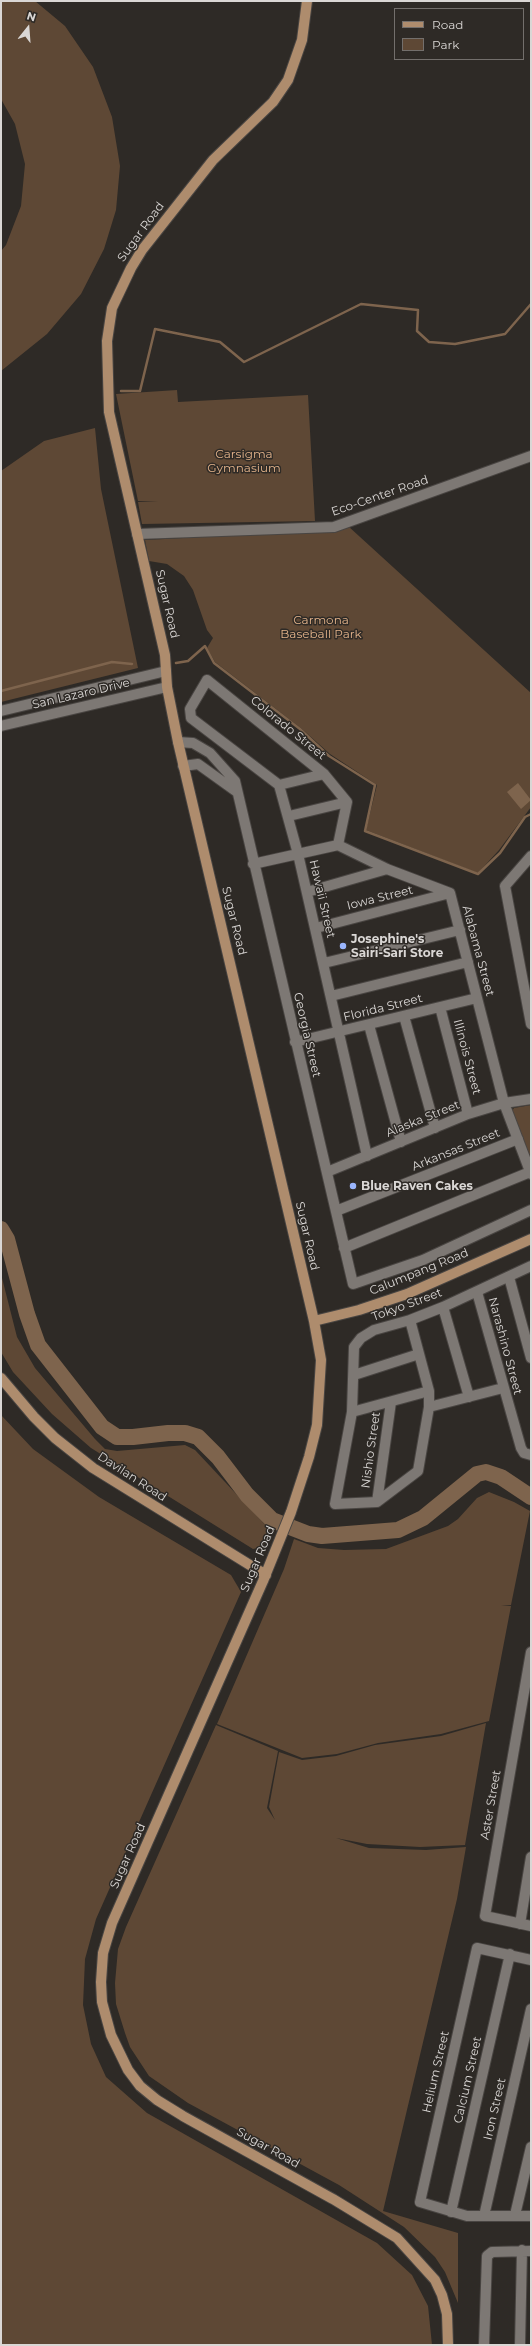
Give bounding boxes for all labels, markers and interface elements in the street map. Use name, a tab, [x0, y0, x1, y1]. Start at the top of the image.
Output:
north arrow	[8, 8, 48, 48]
legend	[394, 8, 524, 60]
text: N	[25, 9, 38, 25]
text: Road	[432, 17, 463, 32]
text: Park	[432, 37, 459, 52]
street label: Sugar Road	[115, 199, 167, 265]
park label: Carsigma Gymnasium	[207, 447, 281, 475]
street label: Eco-Center Road	[330, 473, 430, 519]
street label: Sugar Road	[152, 568, 182, 640]
park label: Carmona Baseball Park	[280, 613, 362, 641]
street label: San Lazaro Drive	[31, 676, 131, 712]
street label: Colorado Street	[247, 693, 329, 763]
street label: Hawaii Street	[306, 858, 338, 940]
street label: Iowa Street	[345, 883, 415, 913]
street label: Sugar Road	[219, 885, 249, 957]
street label: Alabama Street	[459, 904, 497, 998]
place label: Josephine's Sairi-Sari Store	[351, 932, 443, 960]
marker: Josephine's Sairi-Sari Store	[338, 941, 348, 951]
street label: Georgia Street	[290, 991, 324, 1079]
street label: Florida Street	[342, 991, 424, 1025]
street label: Illinois Street	[450, 1018, 484, 1096]
street label: Alaska Street	[384, 1098, 462, 1140]
street label: Arkansas Street	[410, 1126, 502, 1174]
place label: Blue Raven Cakes	[361, 1179, 473, 1193]
marker: Blue Raven Cakes	[348, 1181, 358, 1191]
street label: Sugar Road	[292, 1200, 322, 1272]
street label: Calumpang Road	[367, 1246, 471, 1298]
street label: Tokyo Street	[370, 1286, 444, 1324]
street label: Narashino Street	[485, 1296, 525, 1396]
street label: Nishio Street	[359, 1411, 383, 1489]
street label: Davilan Road	[95, 1449, 169, 1505]
street label: Sugar Road	[238, 1524, 278, 1594]
street label: Aster Street	[478, 1769, 504, 1841]
street label: Sugar Road	[107, 1821, 149, 1891]
street label: Helium Street	[420, 2030, 452, 2114]
street label: Calcium Street	[451, 2035, 485, 2125]
street label: Iron Street	[481, 2077, 509, 2141]
street label: Sugar Road	[234, 2125, 302, 2171]

